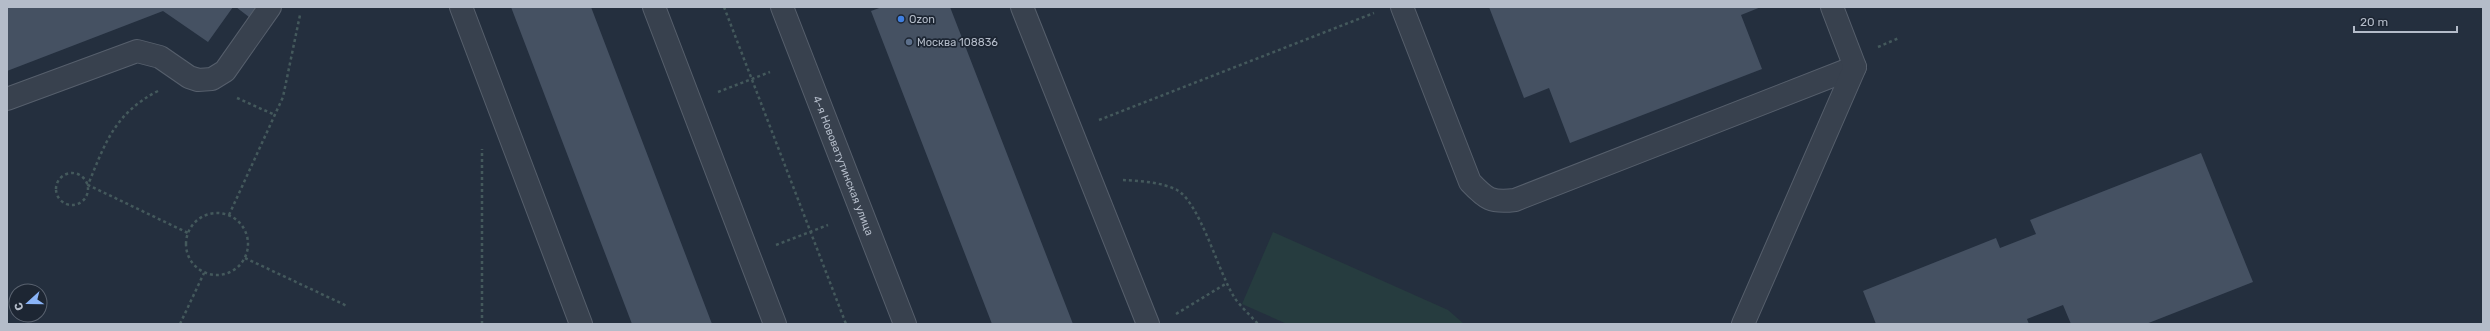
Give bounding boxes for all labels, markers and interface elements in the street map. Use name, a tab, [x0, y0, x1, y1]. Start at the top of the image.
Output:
scale bar	[2354, 8, 2457, 34]
place label: Ozon	[909, 13, 935, 26]
marker: Ozon	[896, 14, 906, 24]
text: 20 m	[2360, 15, 2388, 29]
place label: Москва 108836	[917, 36, 998, 49]
marker: Москва 108836	[904, 37, 914, 47]
street label: 4-я Нововатутинская улица	[810, 94, 876, 237]
north arrow	[8, 283, 48, 323]
text: С	[12, 300, 27, 312]

